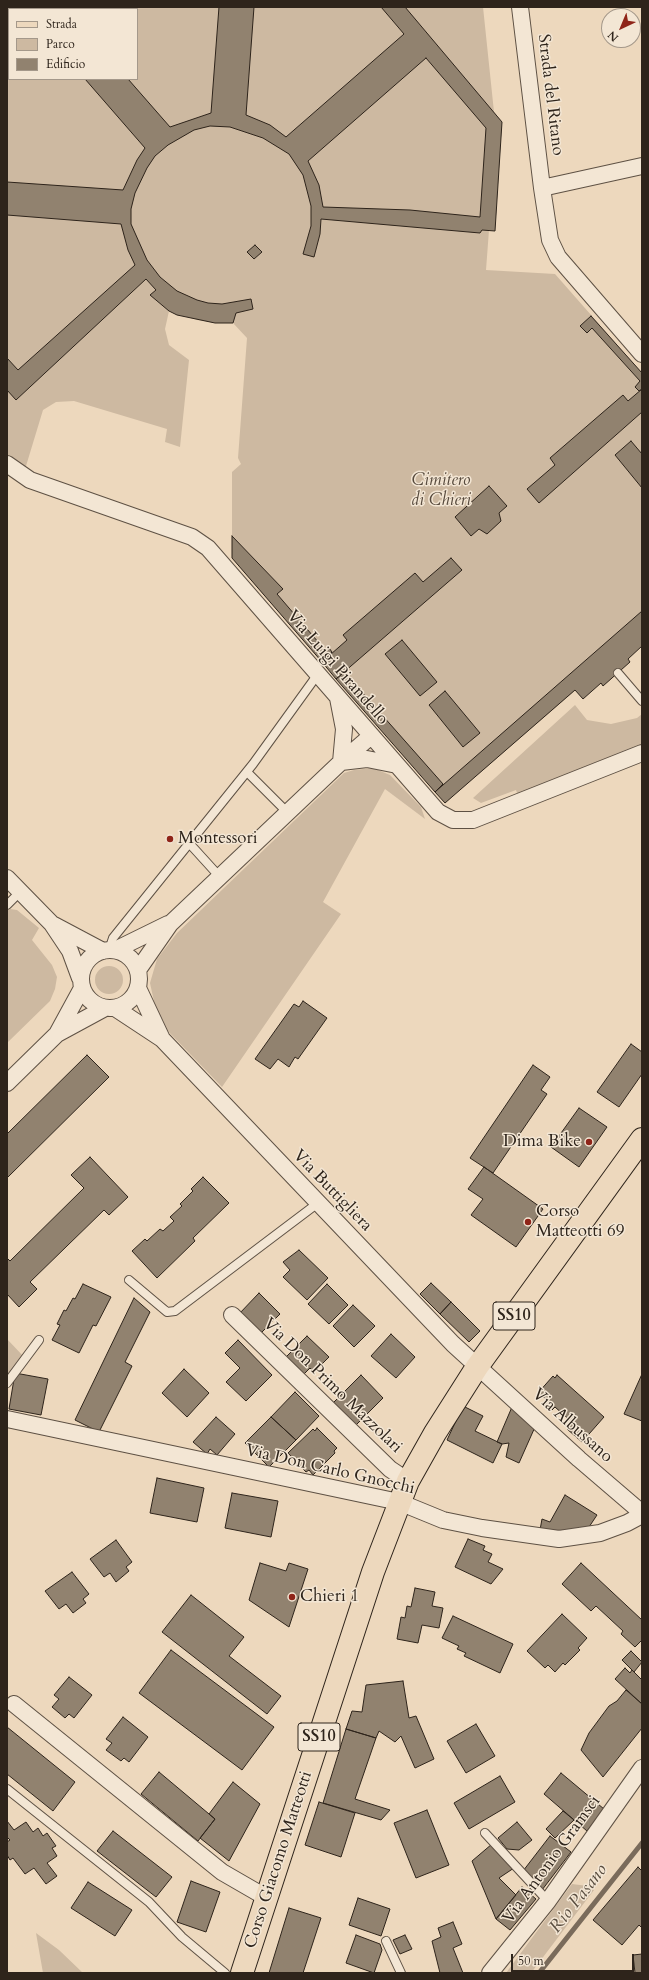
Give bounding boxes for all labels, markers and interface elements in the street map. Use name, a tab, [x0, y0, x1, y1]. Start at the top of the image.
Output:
legend	[8, 8, 138, 80]
north arrow	[601, 8, 641, 48]
text: Strada	[46, 16, 77, 32]
text: N	[604, 28, 622, 45]
street label: Strada del Ritano	[532, 33, 568, 157]
text: Parco	[46, 36, 75, 52]
text: Edificio	[46, 56, 85, 72]
park label: Cimitero di Chieri	[411, 471, 471, 511]
street label: Via Luigi Pirandello	[282, 607, 392, 729]
place label: Montessori	[178, 829, 257, 849]
marker: Montessori	[165, 834, 175, 844]
place label: Dima Bike	[503, 1132, 581, 1152]
marker: Dima Bike	[584, 1137, 594, 1147]
street label: Via Buttigliera	[288, 1146, 376, 1236]
place label: Corso Matteotti 69	[536, 1202, 625, 1242]
marker: Corso Matteotti 69	[523, 1217, 533, 1227]
road number: SS10	[493, 1302, 535, 1330]
street label: Via Don Primo Mazzolari	[258, 1314, 406, 1458]
street label: Via Albussano	[527, 1384, 617, 1468]
street label: Via Don Carlo Gnocchi	[243, 1441, 417, 1499]
place label: Chieri 1	[300, 1587, 359, 1607]
marker: Chieri 1	[287, 1592, 297, 1602]
road number: SS10	[298, 1723, 340, 1751]
street label: Corso Giacomo Matteotti	[241, 1769, 317, 1951]
street label: Via Antonio Gramsci	[499, 1792, 605, 1928]
water label: Rio Pasano	[545, 1860, 613, 1938]
scale bar	[513, 1946, 636, 1972]
text: 50 m	[518, 1953, 544, 1969]

